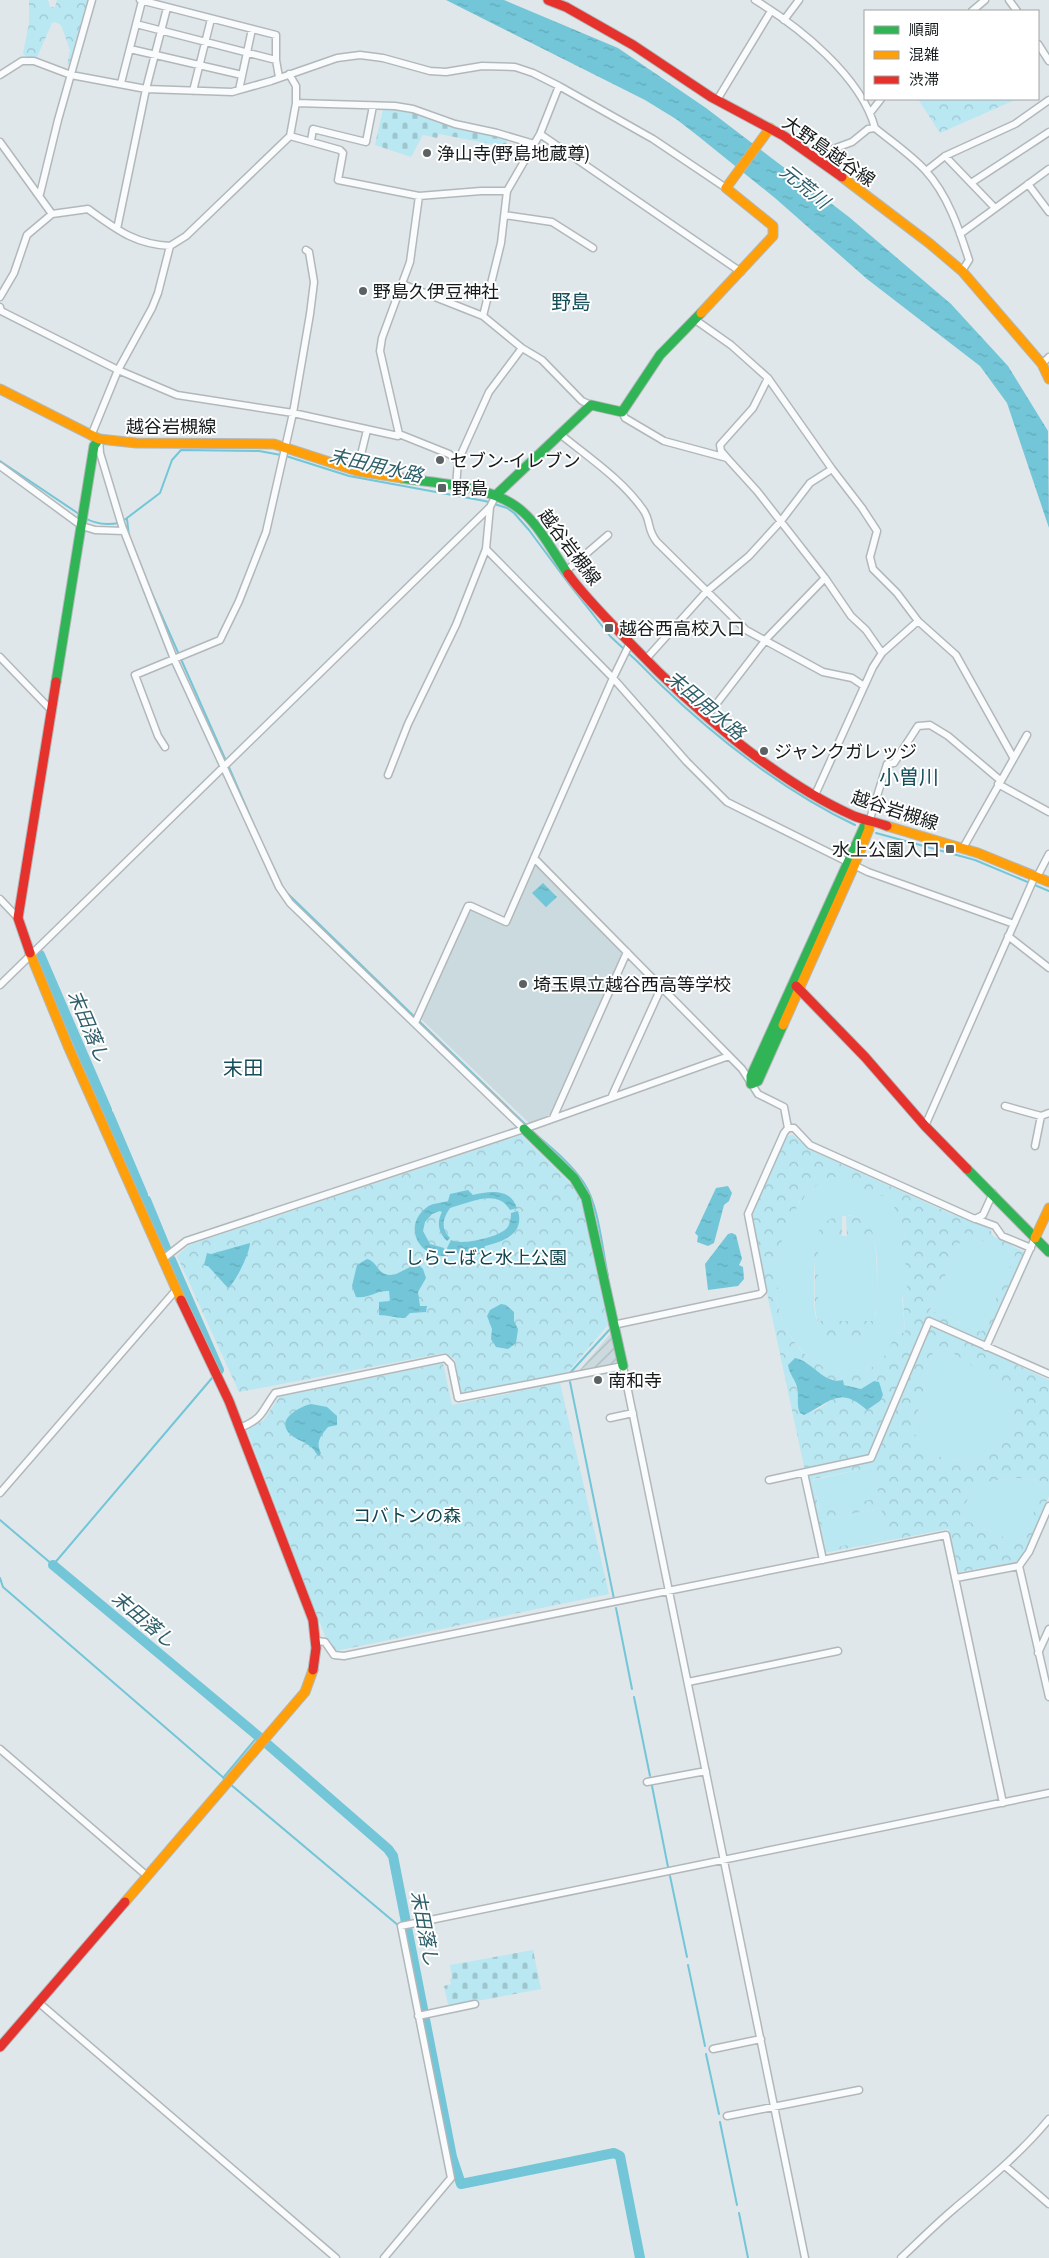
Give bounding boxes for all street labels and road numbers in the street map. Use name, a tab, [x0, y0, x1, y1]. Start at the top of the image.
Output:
street label: 大野島越谷線	[779, 111, 879, 191]
street label: 越谷岩槻線	[126, 416, 216, 437]
street label: 越谷岩槻線	[535, 505, 605, 589]
street label: 越谷岩槻線	[849, 786, 941, 834]

